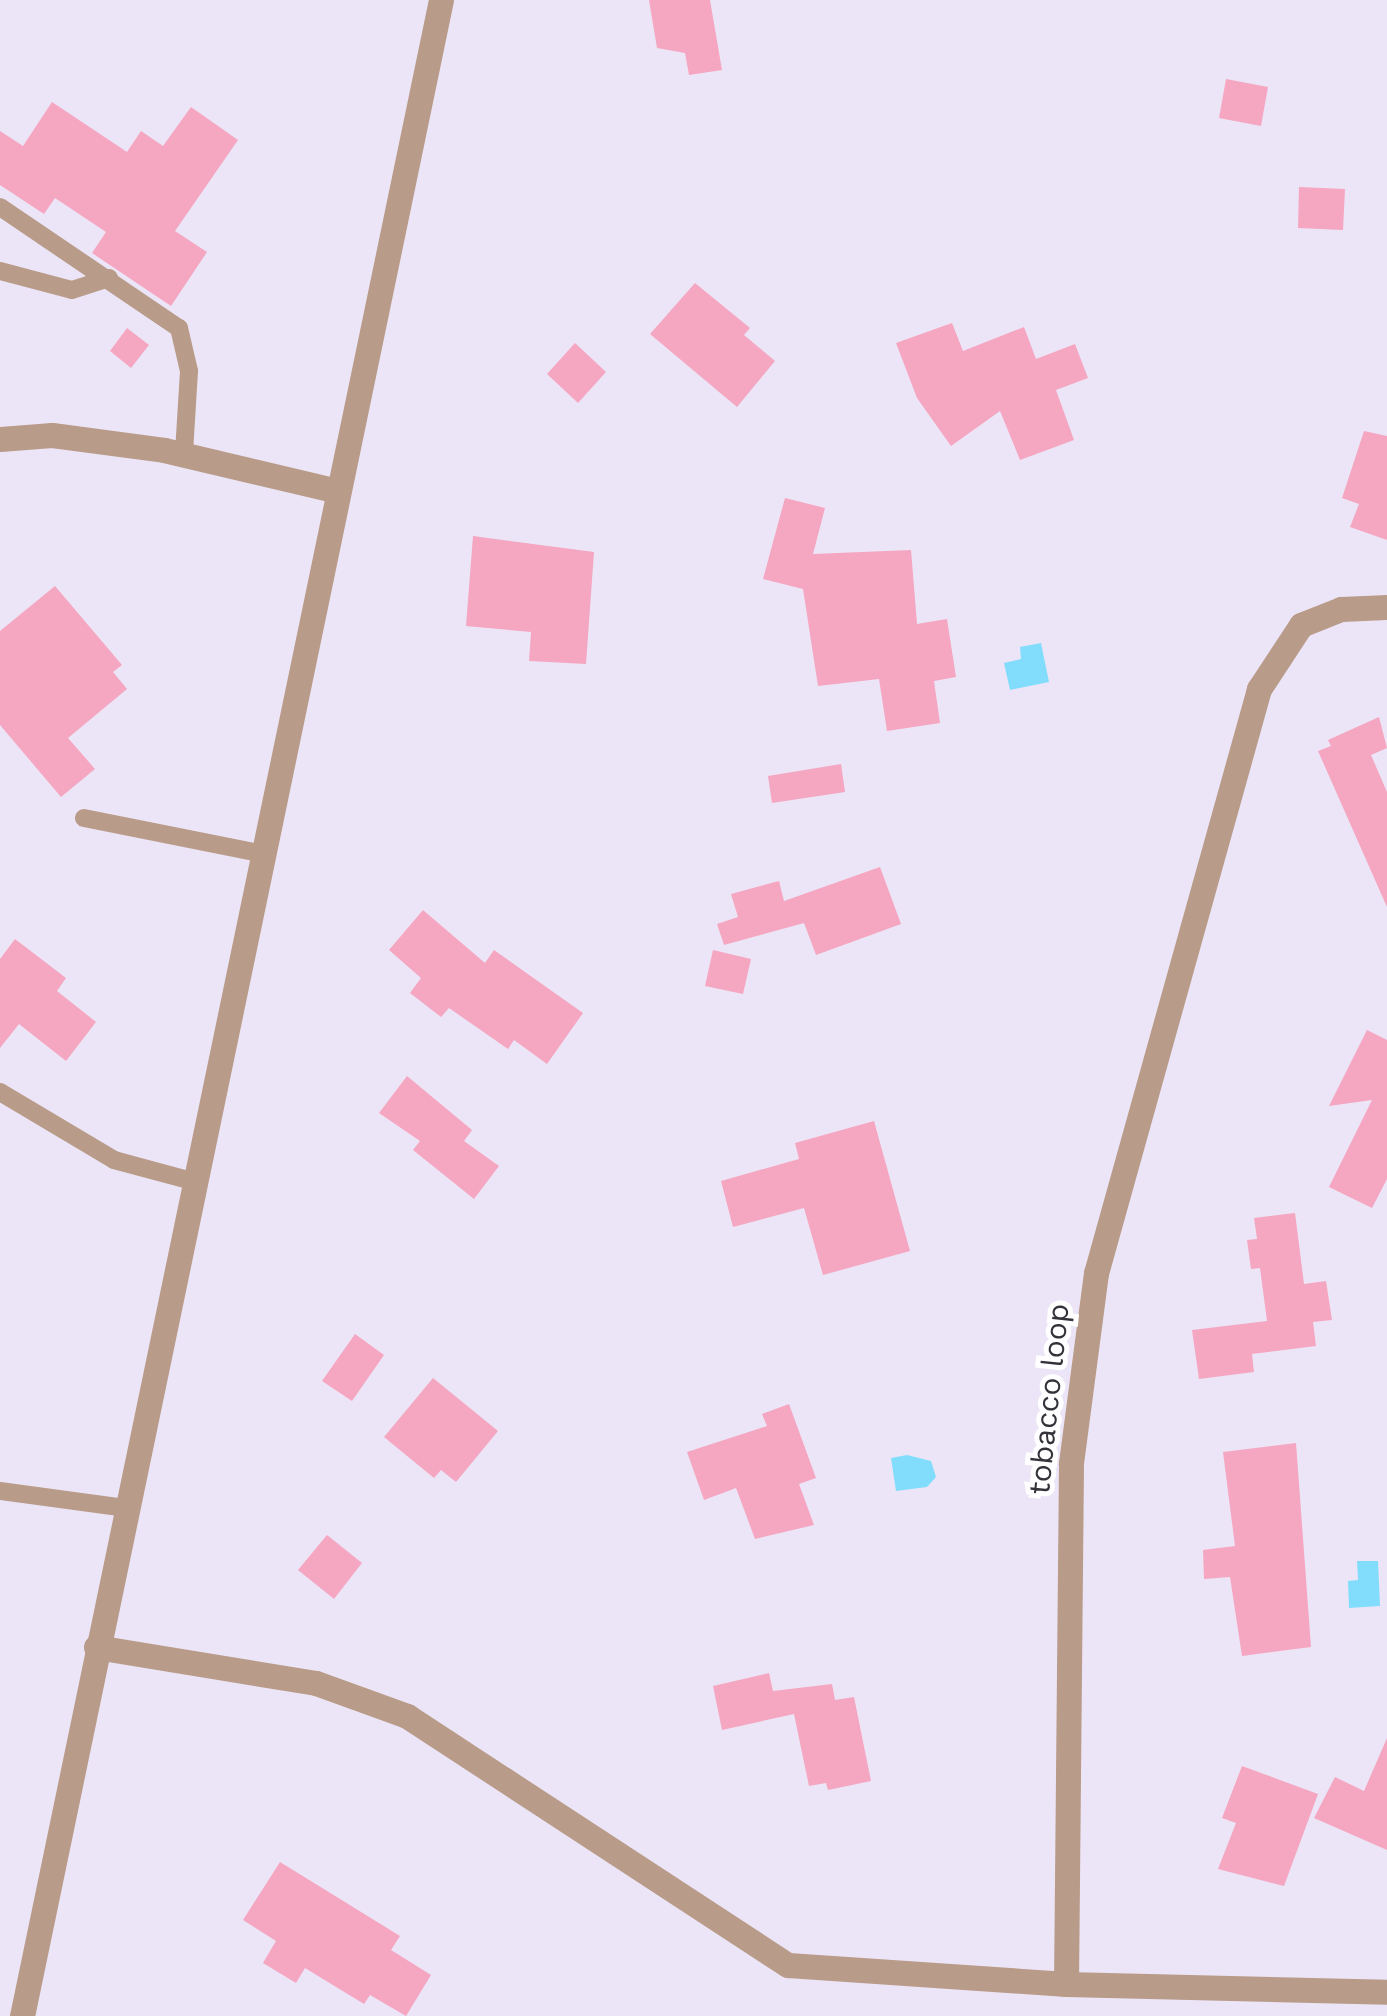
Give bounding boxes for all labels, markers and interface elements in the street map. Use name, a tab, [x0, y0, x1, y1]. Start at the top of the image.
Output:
street label: tobacco loop	[1021, 1302, 1077, 1496]

